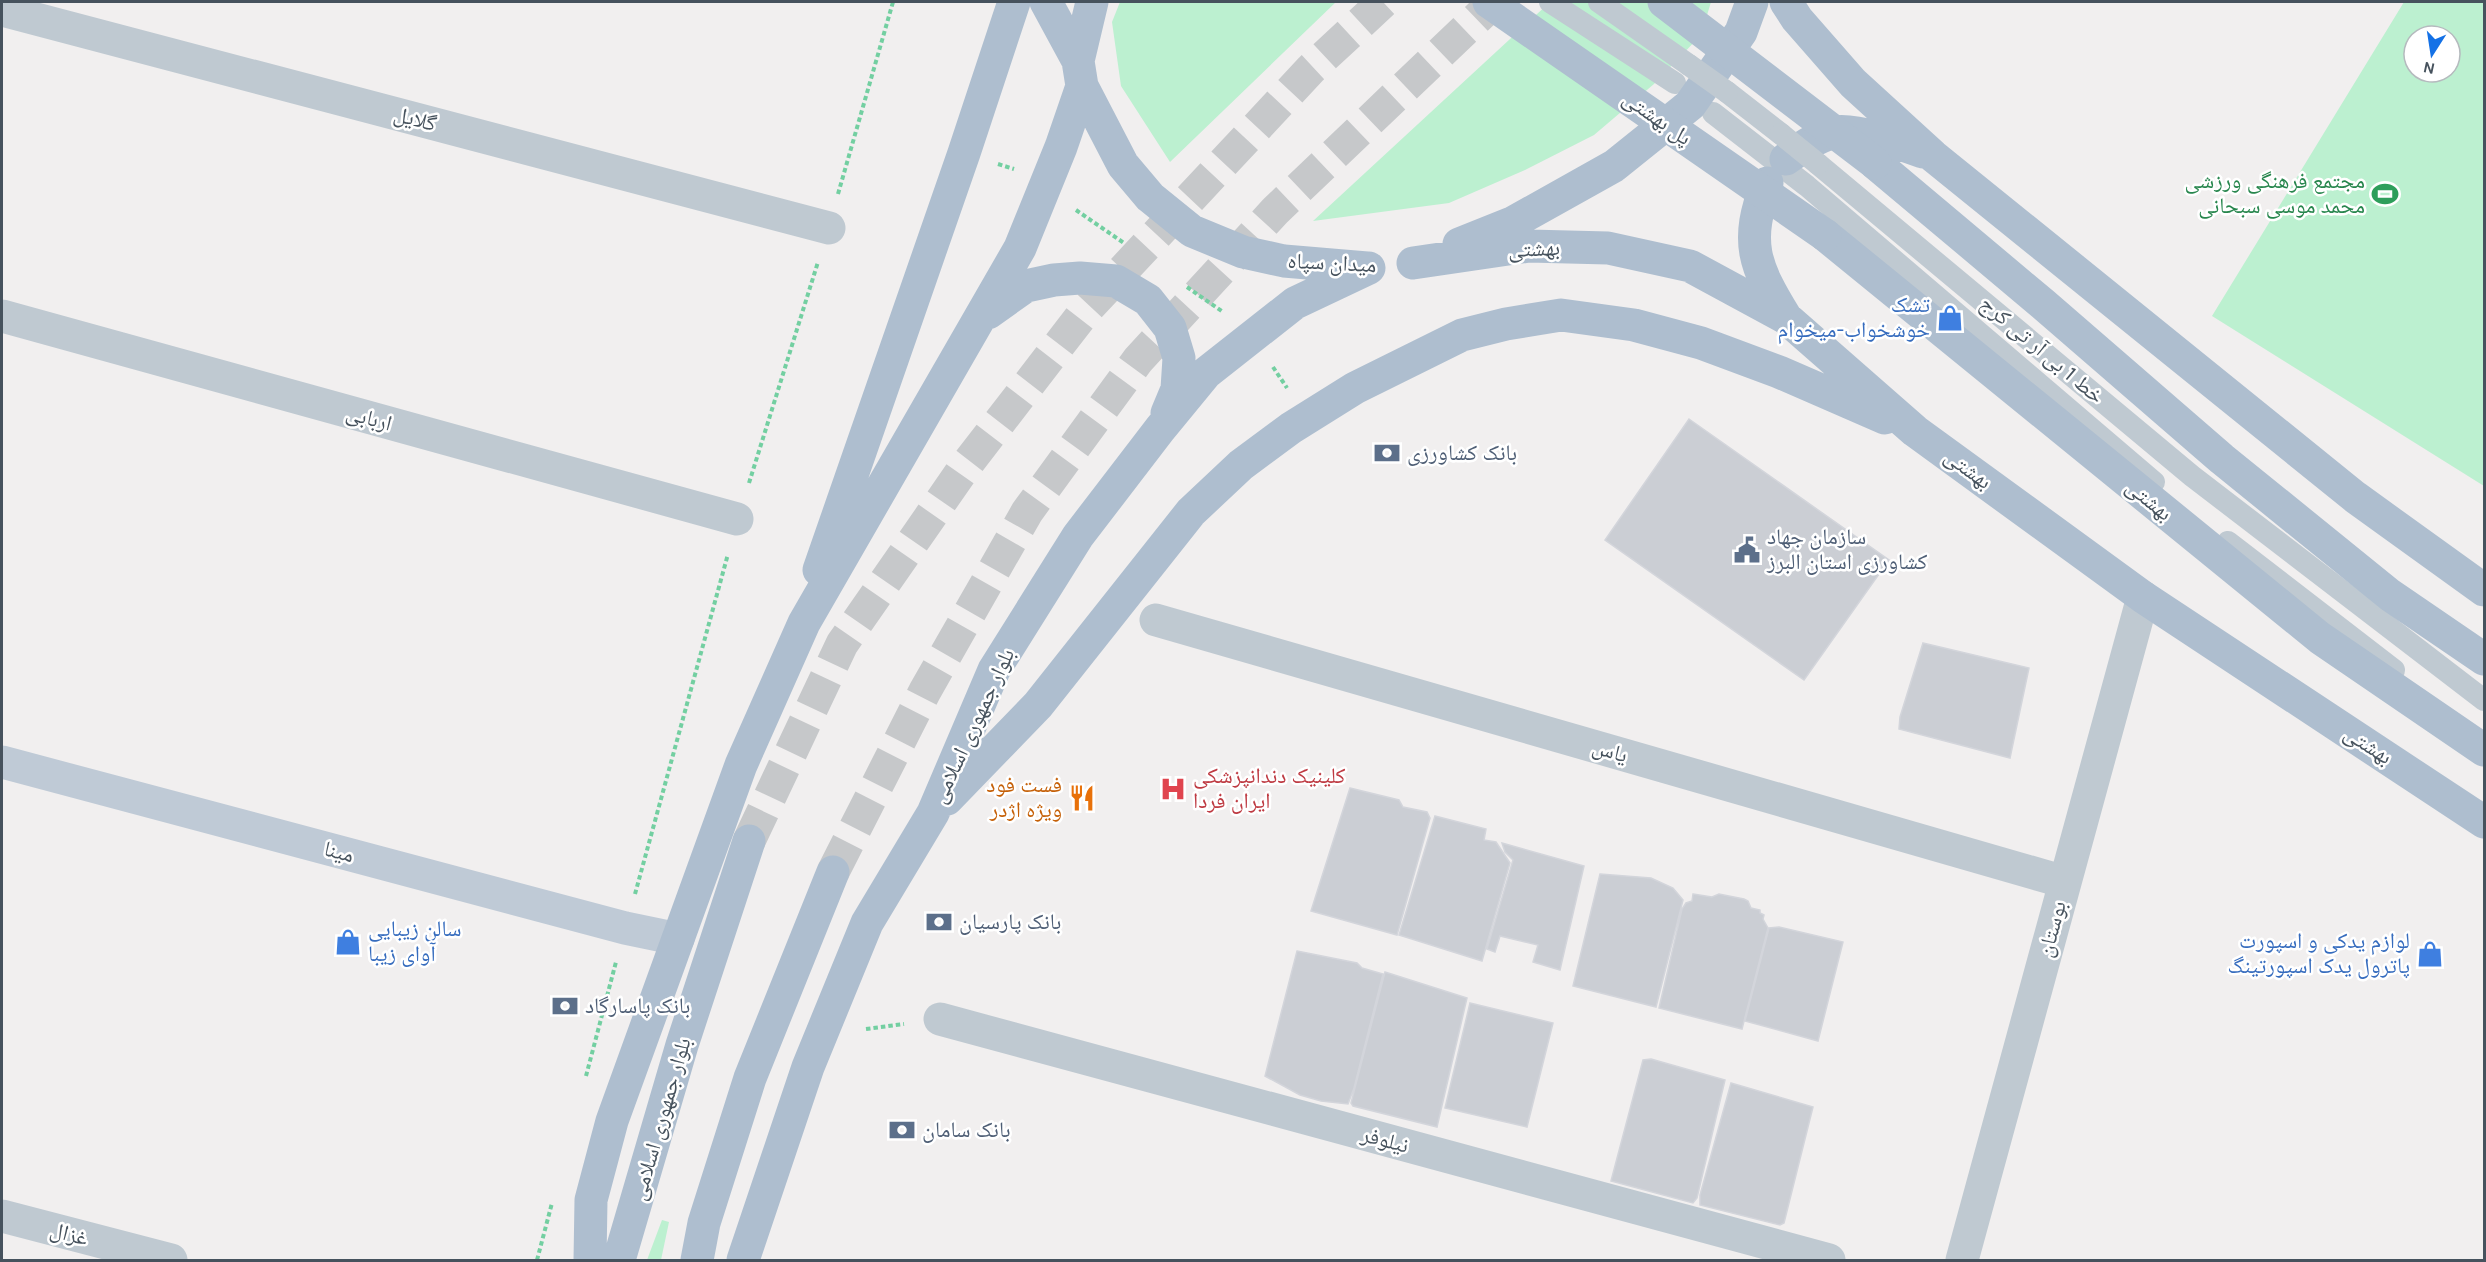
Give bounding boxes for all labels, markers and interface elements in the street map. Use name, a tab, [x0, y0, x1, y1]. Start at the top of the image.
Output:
north arrow	[2402, 24, 2462, 84]
text: N	[2421, 58, 2437, 79]
street label: پل بهشتی	[1618, 85, 1696, 151]
street label: گلایل	[391, 101, 439, 137]
place label: مجتمع فرهنگی ورزشی محمد موسی سبحانی	[2185, 168, 2365, 219]
sports icon: مجتمع فرهنگی ورزشی محمد موسی سبحانی	[2370, 179, 2400, 209]
street label: بهشتى	[1507, 235, 1561, 263]
street label: میدان سپاه	[1287, 248, 1377, 278]
street label: خط 1 بی آر تی کرج	[1975, 291, 2109, 409]
place label: تشک خوشخواب-میخوام	[1778, 292, 1931, 344]
shop icon: تشک خوشخواب-میخوام	[1935, 303, 1965, 333]
street label: اربابی	[343, 399, 395, 437]
bank icon: بانک کشاورزی	[1372, 438, 1402, 468]
place label: بانک کشاورزی	[1407, 440, 1517, 466]
street label: بهشتى	[1939, 443, 1997, 495]
street label: بهشتی	[2121, 474, 2177, 526]
place label: سازمان جهاد کشاورزی استان البرز	[1766, 524, 1927, 575]
public building icon: سازمان جهاد کشاورزی استان البرز	[1732, 535, 1762, 565]
street label: بلوار جمهوری اسلامی	[926, 644, 1020, 808]
street label: بهشتى	[2339, 720, 2397, 770]
street label: یاس	[1589, 734, 1631, 768]
place label: کلینیک دندانپزشکی ایران فردا	[1193, 763, 1345, 814]
place label: فست فود ویژه اژدر	[986, 772, 1062, 823]
hospital icon: کلینیک دندانپزشکی ایران فردا	[1158, 774, 1188, 804]
restaurant icon: فست فود ویژه اژدر	[1067, 783, 1097, 813]
street label: مینا	[321, 836, 357, 868]
street label: بوستان	[2032, 898, 2072, 960]
bank icon: بانک پارسیان	[924, 907, 954, 937]
place label: بانک پارسیان	[959, 909, 1061, 935]
place label: سالن زیبایی آوای زیبا	[368, 916, 462, 967]
shop icon: سالن زیبایی آوای زیبا	[333, 927, 363, 957]
place label: لوازم یدکی و اسپورت پاترول یدک اسپورتینگ	[2227, 928, 2410, 979]
shop icon: لوازم یدکی و اسپورت پاترول یدک اسپورتینگ	[2415, 939, 2445, 969]
bank icon: بانک پاسارگاد	[550, 991, 580, 1021]
place label: بانک پاسارگاد	[585, 993, 690, 1019]
street label: بلوار جمهوری اسلامی	[625, 1035, 697, 1203]
bank icon: بانک سامان	[887, 1115, 917, 1145]
place label: بانک سامان	[922, 1117, 1011, 1143]
street label: نیلوفر	[1358, 1121, 1411, 1159]
street label: غزال	[47, 1216, 91, 1252]

